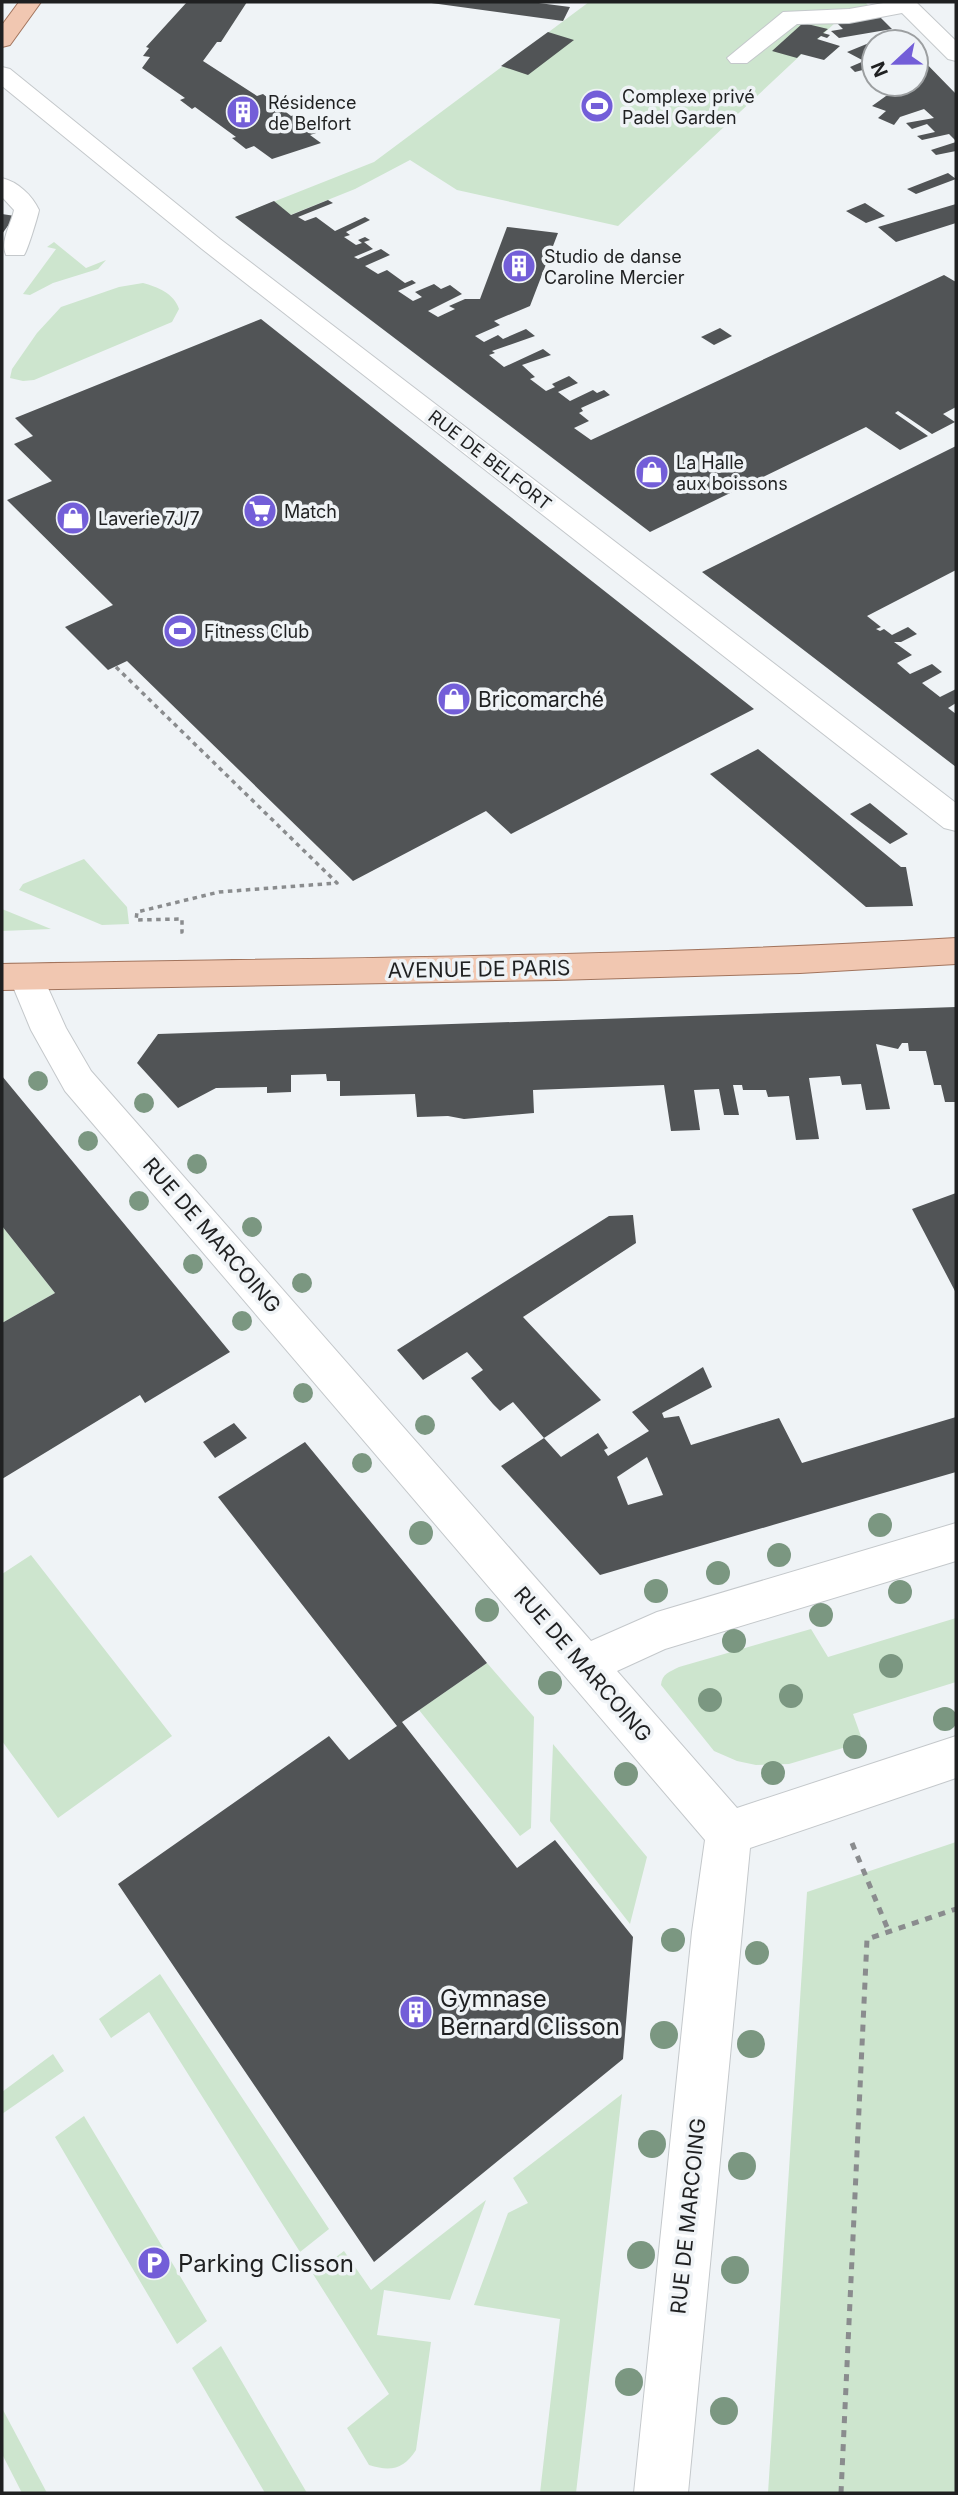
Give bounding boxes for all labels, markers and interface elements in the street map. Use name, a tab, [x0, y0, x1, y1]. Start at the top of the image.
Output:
north arrow	[860, 28, 930, 98]
text: N	[866, 58, 893, 80]
place label: Complexe privé Padel Garden	[622, 86, 755, 128]
sports icon: Complexe privé Padel Garden	[578, 87, 616, 125]
place label: Résidence de Belfort	[268, 92, 357, 134]
building icon: Résidence de Belfort	[224, 93, 262, 131]
place label: Studio de danse Caroline Mercier	[544, 246, 685, 288]
building icon: Studio de danse Caroline Mercier	[500, 247, 538, 285]
street label: RUE DE BELFORT	[424, 406, 556, 514]
place label: La Halle aux boissons	[676, 452, 788, 494]
shop icon: La Halle aux boissons	[633, 453, 671, 491]
supermarket icon: Match	[241, 492, 279, 530]
shop icon: Laverie 7J/7	[54, 499, 92, 537]
place label: Match	[284, 501, 337, 522]
place label: Laverie 7J/7	[98, 508, 200, 529]
sports icon: Fitness Club	[161, 612, 199, 650]
place label: Fitness Club	[204, 621, 309, 642]
shop icon: Bricomarché	[435, 680, 473, 718]
place label: Bricomarché	[478, 687, 604, 712]
street label: AVENUE DE PARIS	[387, 955, 571, 983]
street label: RUE DE MARCOING	[138, 1153, 286, 1317]
street label: RUE DE MARCOING	[509, 1582, 657, 1746]
place label: Gymnase Bernard Clisson	[440, 1984, 620, 2041]
building icon: Gymnase Bernard Clisson	[397, 1993, 435, 2031]
street label: RUE DE MARCOING	[665, 2117, 711, 2315]
parking icon: Parking Clisson	[135, 2244, 173, 2282]
place label: Parking Clisson	[178, 2249, 354, 2278]

